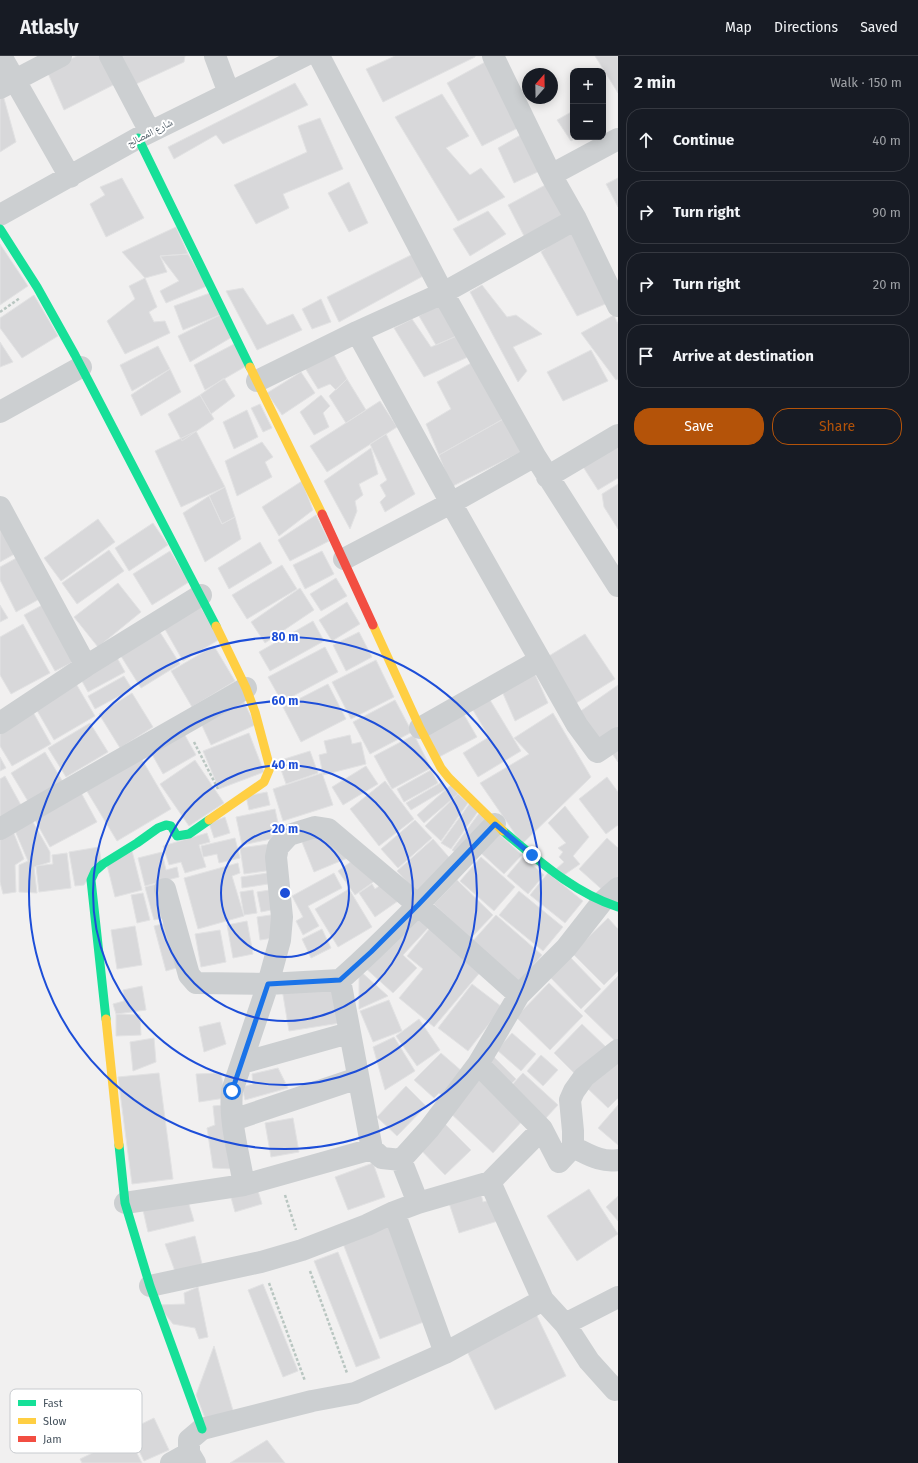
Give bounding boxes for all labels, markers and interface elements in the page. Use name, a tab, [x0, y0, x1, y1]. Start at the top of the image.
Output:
text: Atlasly	[20, 16, 79, 39]
text: Map	[725, 19, 752, 36]
text: Directions	[774, 19, 838, 36]
text: Saved	[860, 19, 898, 36]
north arrow	[522, 68, 558, 104]
map controls	[570, 68, 606, 140]
button: +	[570, 68, 606, 104]
text: 2 min	[634, 72, 676, 93]
text: Walk · 150 m	[830, 75, 902, 90]
button: −	[570, 104, 606, 140]
street label: شارع المصالح	[125, 116, 175, 150]
icon: ahead	[635, 129, 657, 151]
text: Continue	[673, 131, 734, 149]
text: 40 m	[872, 133, 901, 148]
icon: right	[635, 201, 657, 223]
text: Turn right	[673, 203, 740, 221]
text: 90 m	[872, 205, 901, 220]
icon: right	[635, 273, 657, 295]
text: Turn right	[673, 275, 740, 293]
text: 20 m	[873, 277, 901, 292]
icon: arrive	[635, 345, 657, 367]
text: Arrive at destination	[673, 347, 814, 365]
button: Save	[634, 408, 764, 445]
button: Share	[772, 408, 902, 445]
text: 80 m	[272, 630, 298, 644]
text: 60 m	[272, 694, 298, 708]
text: 40 m	[272, 758, 298, 772]
text: 20 m	[272, 822, 298, 836]
route end	[523, 846, 541, 864]
centre of rings	[278, 886, 292, 900]
route start	[223, 1082, 241, 1100]
legend	[10, 1389, 142, 1453]
text: Fast	[43, 1397, 63, 1410]
text: Slow	[43, 1415, 67, 1428]
text: Jam	[43, 1433, 62, 1446]

